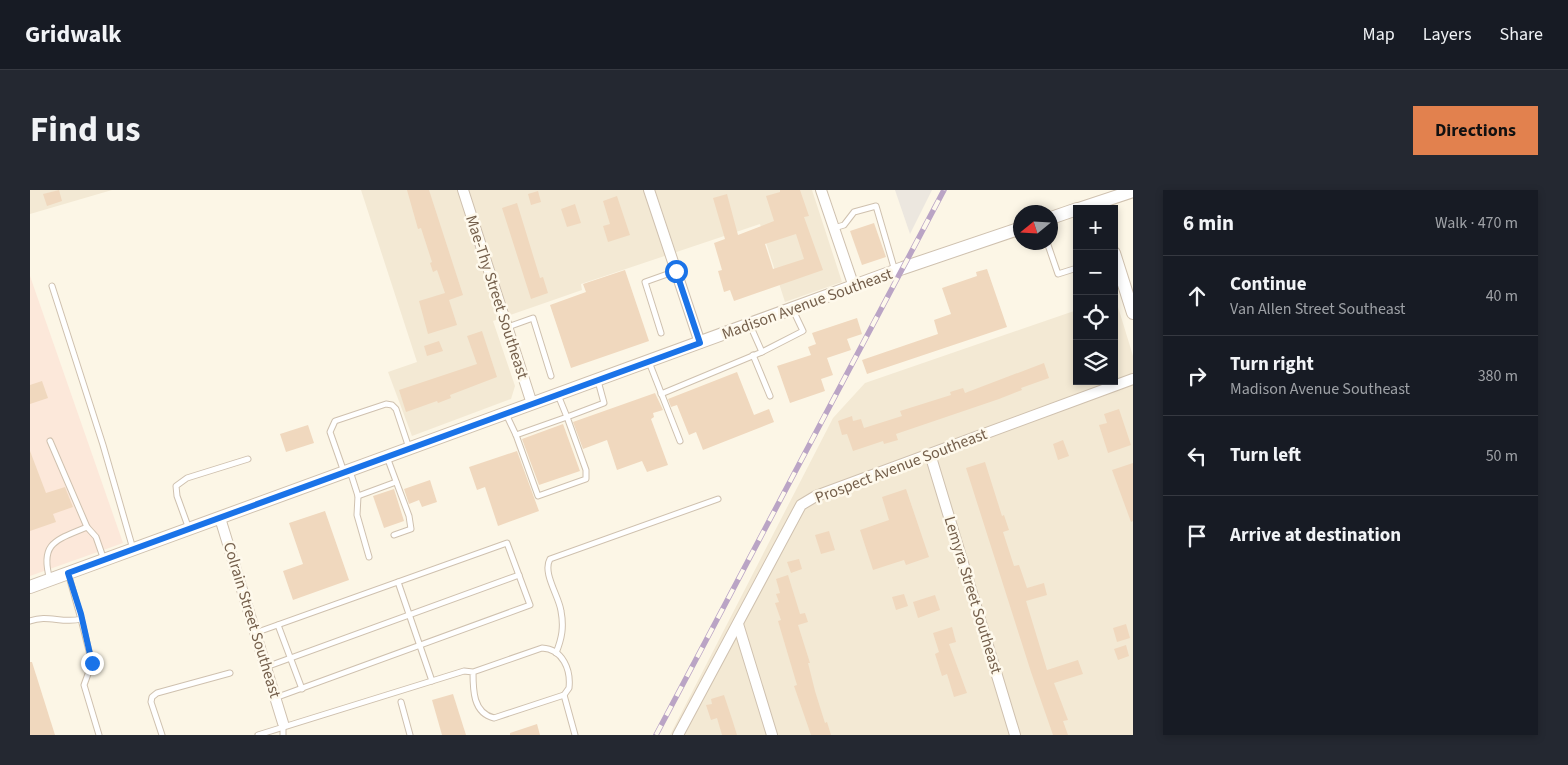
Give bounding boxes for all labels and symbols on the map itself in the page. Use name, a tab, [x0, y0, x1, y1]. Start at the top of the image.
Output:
north arrow	[1013, 205, 1058, 250]
street label: Mae-Thy Street Southeast	[460, 212, 534, 382]
route start	[665, 260, 688, 283]
street label: Madison Avenue Southeast	[719, 263, 896, 345]
street label: Prospect Avenue Southeast	[812, 423, 991, 509]
street label: Lemyra Street Southeast	[939, 514, 1008, 677]
street label: Colrain Street Southeast	[218, 539, 286, 701]
route end	[81, 652, 104, 675]

